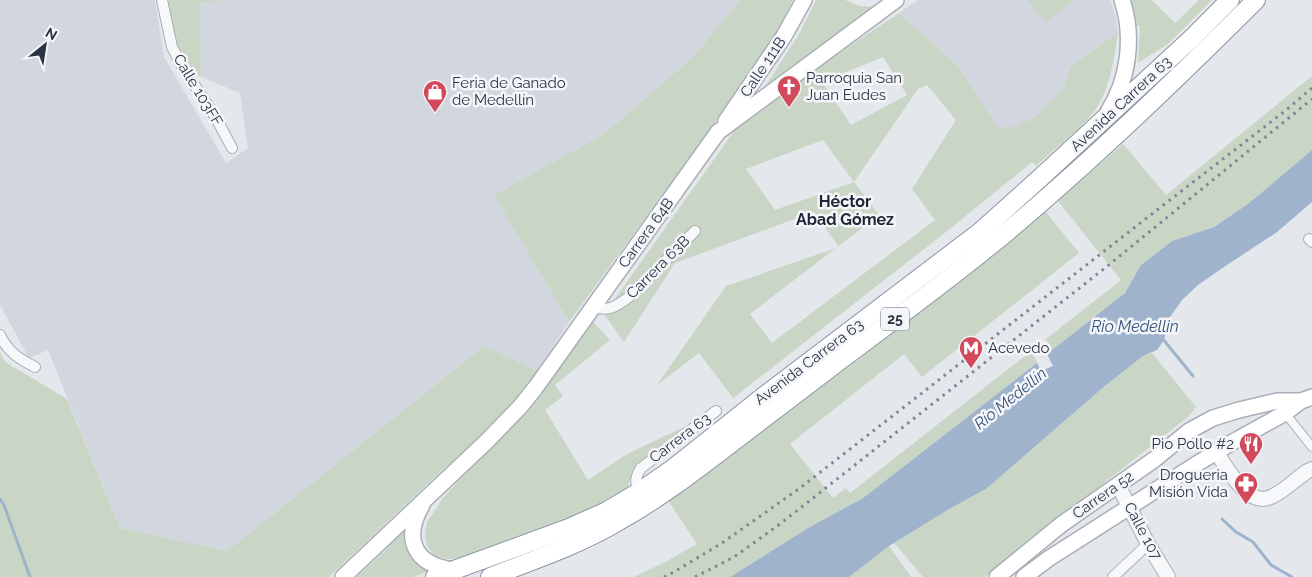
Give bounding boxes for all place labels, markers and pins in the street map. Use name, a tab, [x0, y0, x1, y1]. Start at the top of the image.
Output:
place label: Parroquia San Juan Eudes	[806, 69, 902, 104]
place label: Feria de Ganado de Medellín	[452, 74, 566, 109]
church icon: Parroquia San Juan Eudes	[776, 74, 802, 108]
shop icon: Feria de Ganado de Medellín	[422, 79, 448, 113]
metro station icon: Acevedo	[958, 335, 984, 369]
place label: Acevedo	[988, 339, 1050, 357]
restaurant icon: Pio Pollo #2	[1238, 431, 1264, 465]
place label: Pio Pollo #2	[1152, 435, 1234, 453]
place label: Drogueria Misión Vida	[1149, 466, 1228, 501]
pharmacy icon: Drogueria Misión Vida	[1233, 471, 1259, 505]

